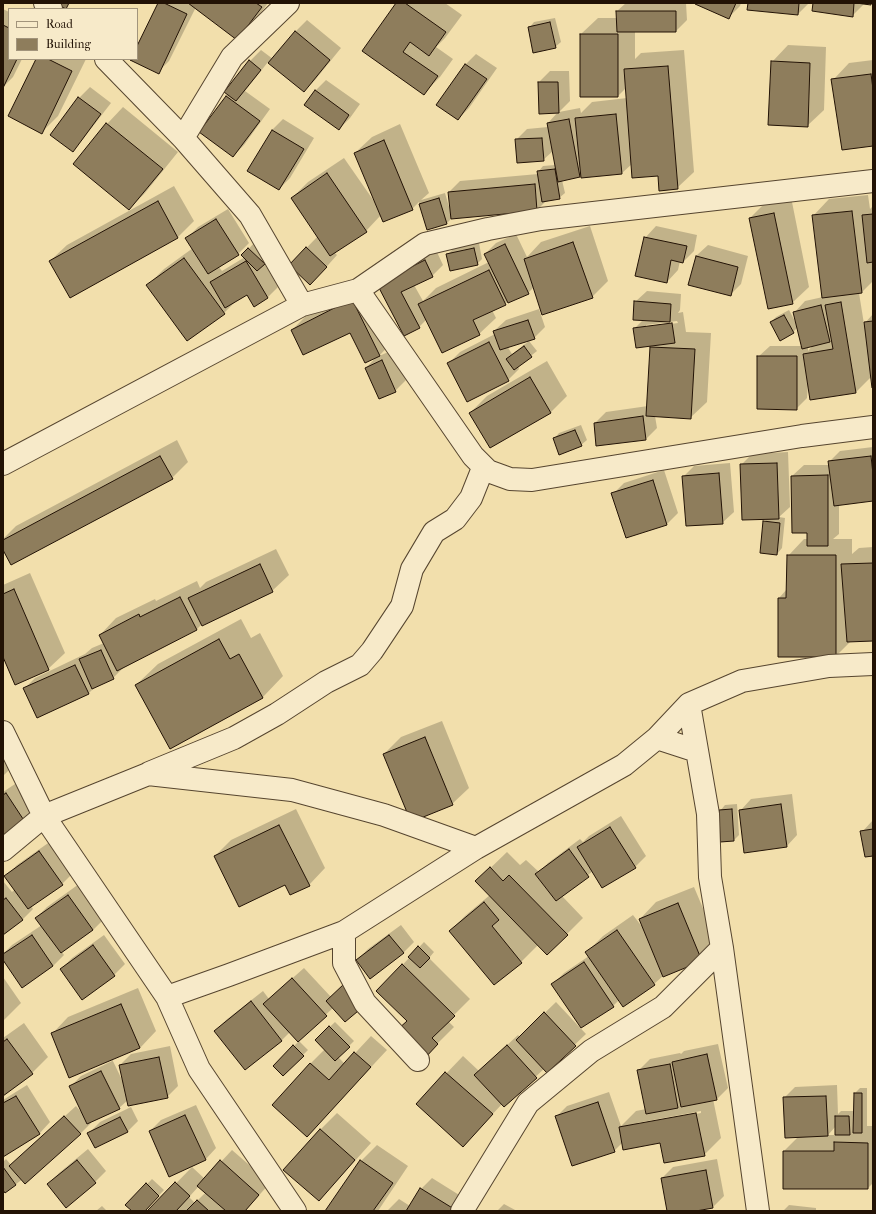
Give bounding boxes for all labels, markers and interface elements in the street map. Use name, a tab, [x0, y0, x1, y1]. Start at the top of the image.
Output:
legend	[8, 8, 138, 60]
text: Road	[46, 17, 73, 31]
text: Building	[46, 37, 91, 51]

